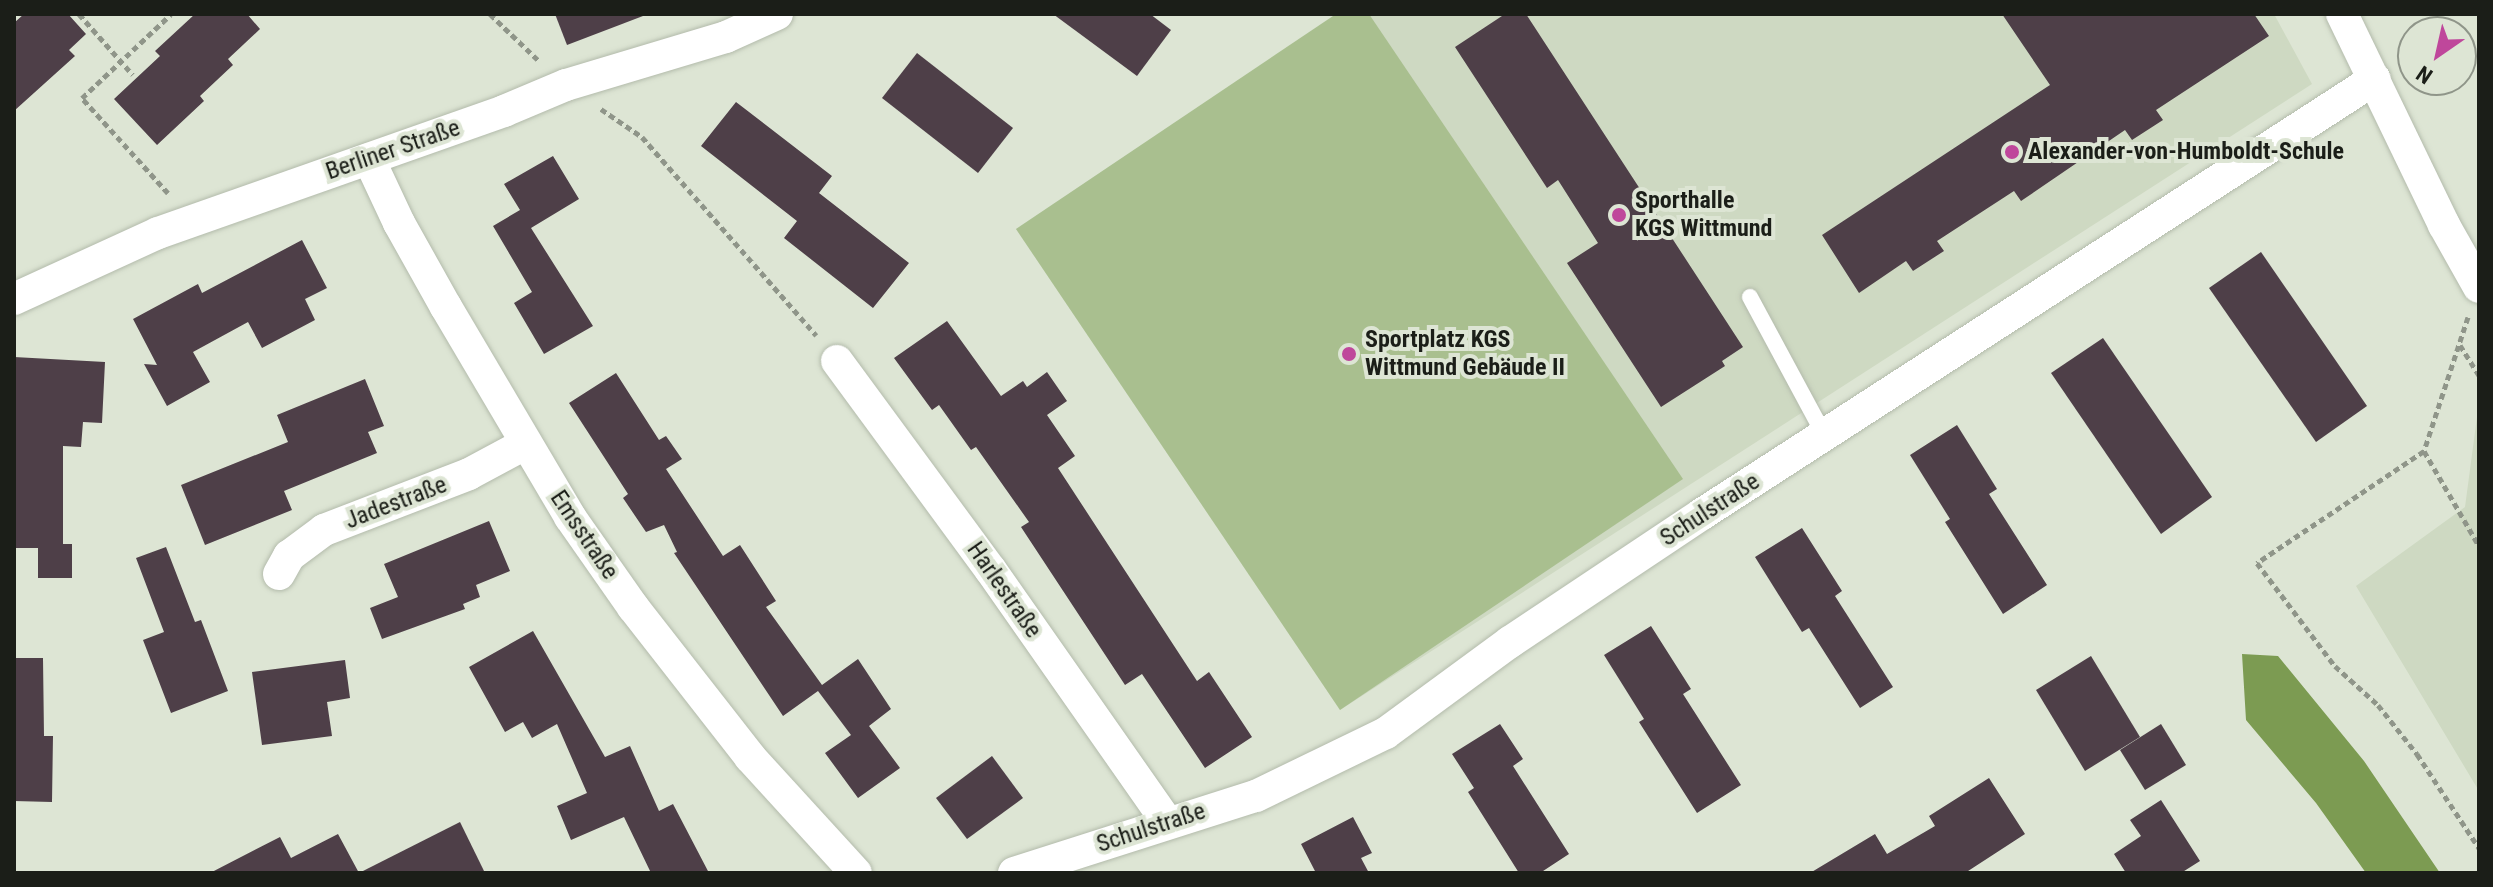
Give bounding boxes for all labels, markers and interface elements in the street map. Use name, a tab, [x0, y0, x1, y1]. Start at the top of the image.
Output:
north arrow	[2397, 16, 2477, 96]
text: N	[2412, 61, 2437, 89]
street label: Berliner Straße	[322, 114, 464, 186]
place label: Alexander-von-Humboldt-Schule	[2028, 138, 2344, 166]
marker: Alexander-von-Humboldt-Schule	[2003, 143, 2021, 161]
place label: Sporthalle KGS Wittmund	[1635, 187, 1773, 243]
marker: Sporthalle KGS Wittmund	[1610, 206, 1628, 224]
place label: Sportplatz KGS Wittmund Gebäude II	[1365, 326, 1565, 382]
marker: Sportplatz KGS Wittmund Gebäude II	[1340, 345, 1358, 363]
street label: Schulstraße	[1655, 467, 1765, 553]
street label: Jadestraße	[341, 470, 451, 536]
street label: Emsstraße	[544, 485, 624, 585]
street label: Harlestraße	[960, 536, 1048, 644]
street label: Schulstraße	[1093, 797, 1209, 859]

